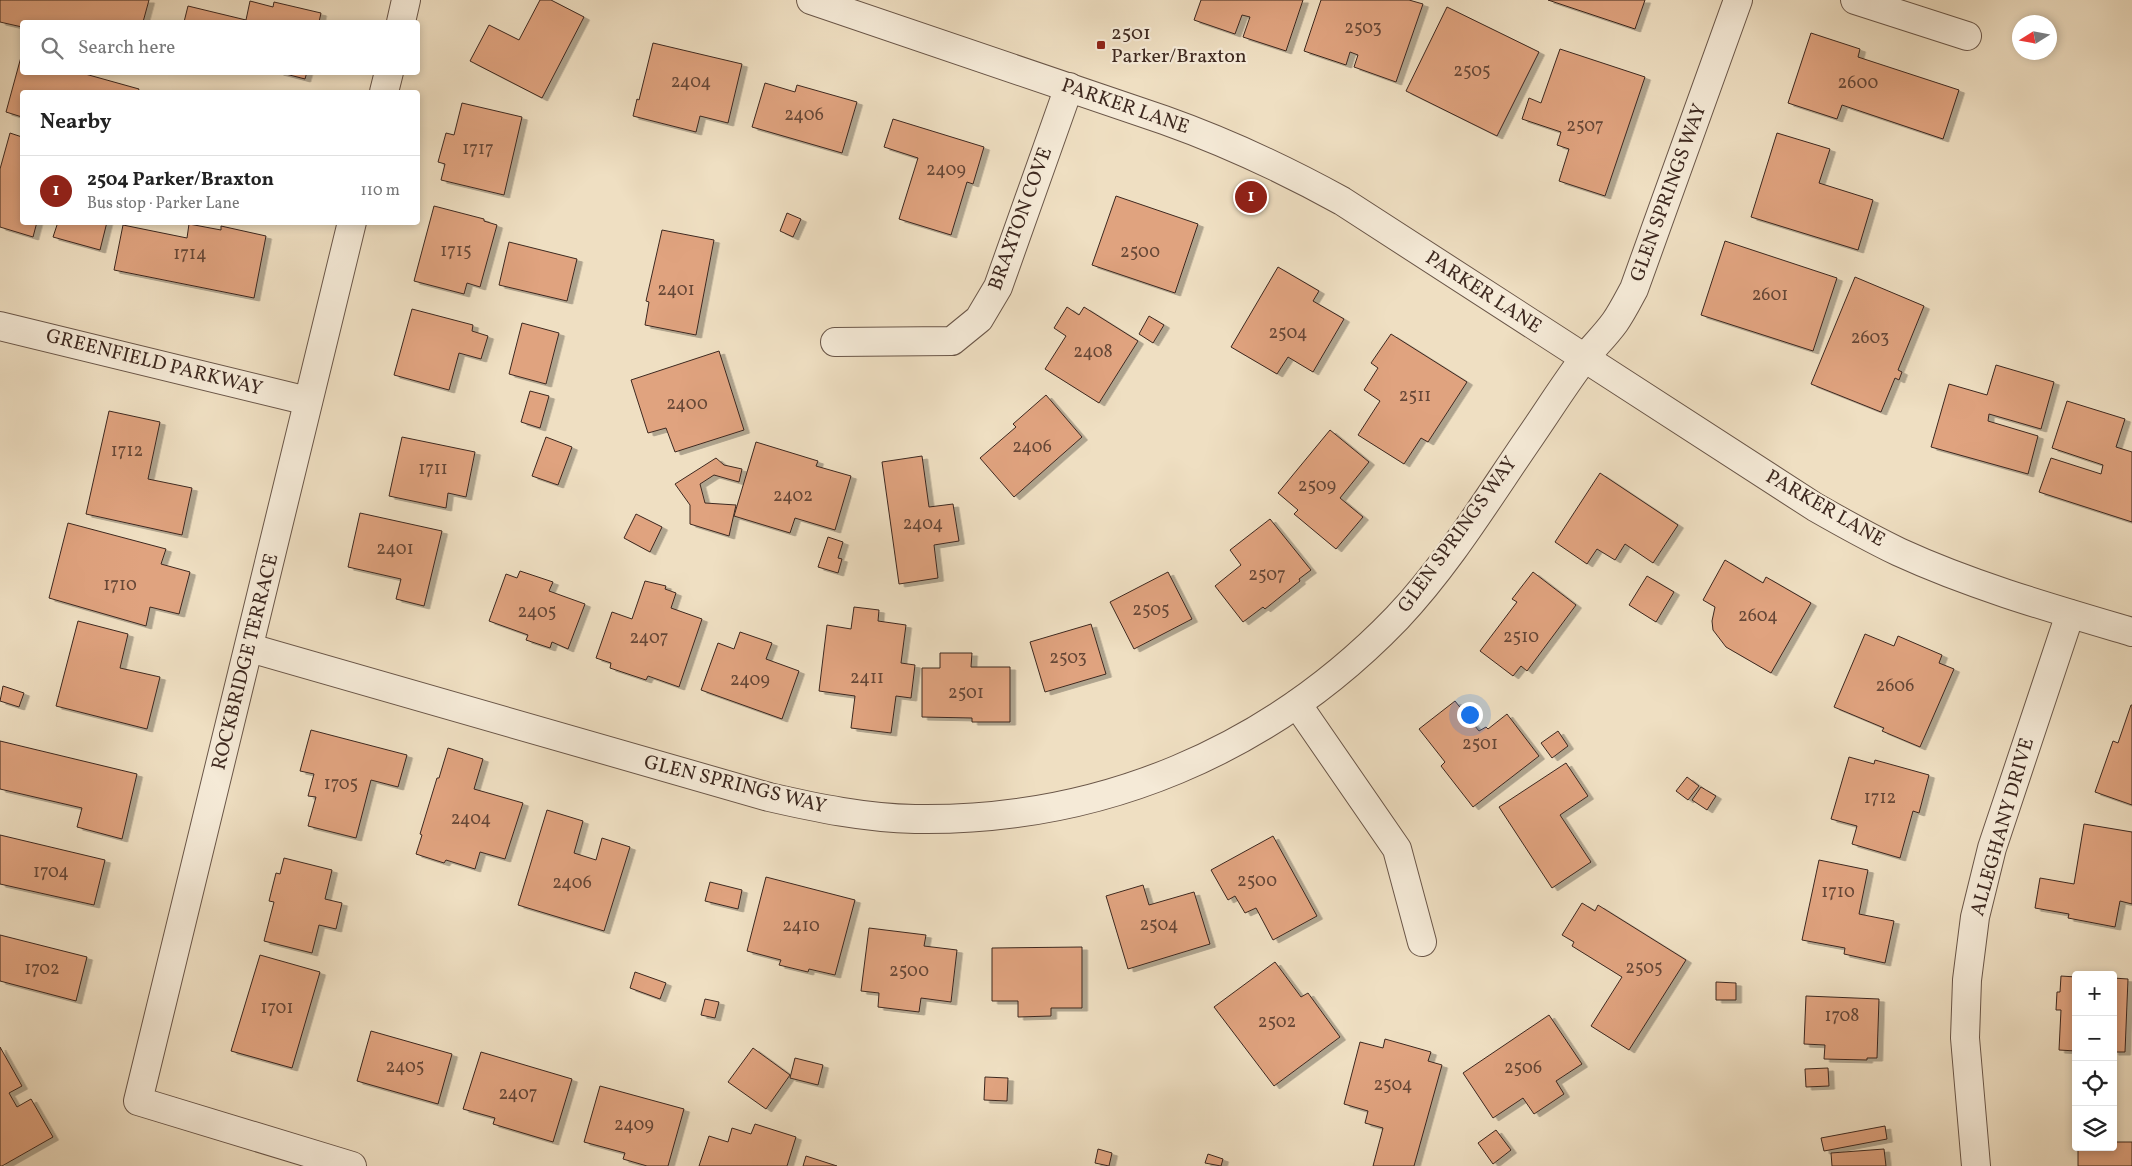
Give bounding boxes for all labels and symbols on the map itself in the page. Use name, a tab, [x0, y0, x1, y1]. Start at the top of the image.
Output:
north arrow	[2012, 15, 2057, 60]
house number: 2503	[1344, 16, 1382, 41]
place label: 2501 Parker/Braxton	[1111, 20, 1247, 71]
marker: 2501 Parker/Braxton	[1095, 39, 1107, 51]
house number: 2505	[1453, 59, 1491, 84]
house number: 2404	[671, 70, 711, 95]
house number: 2600	[1838, 71, 1879, 96]
street label: PARKER LANE	[1057, 72, 1193, 142]
street label: GLEN SPRINGS WAY	[1624, 100, 1714, 286]
house number: 2406	[784, 103, 824, 128]
house number: 2507	[1566, 114, 1604, 139]
house number: 1717	[462, 137, 494, 162]
street label: BRAXTON COVE	[982, 143, 1060, 295]
house number: 2409	[926, 158, 966, 183]
pin: 1	[1235, 178, 1267, 216]
house number: 1715	[440, 239, 472, 264]
house number: 2500	[1120, 240, 1160, 265]
house number: 1714	[173, 242, 207, 267]
street label: PARKER LANE	[1419, 245, 1547, 341]
house number: 2401	[657, 278, 695, 303]
house number: 2601	[1752, 283, 1788, 308]
house number: 2504	[1268, 321, 1308, 346]
street label: GREENFIELD PARKWAY	[43, 323, 266, 404]
house number: 2603	[1851, 326, 1889, 351]
house number: 2408	[1073, 340, 1113, 365]
house number: 2511	[1399, 384, 1431, 409]
house number: 2400	[666, 392, 708, 417]
house number: 2406	[1012, 435, 1052, 460]
house number: 1712	[111, 439, 143, 464]
street label: GLEN SPRINGS WAY	[1392, 451, 1525, 619]
house number: 1711	[418, 457, 448, 482]
street label: PARKER LANE	[1760, 463, 1890, 555]
house number: 2509	[1298, 474, 1336, 499]
house number: 2402	[773, 484, 813, 509]
house number: 2404	[903, 512, 943, 537]
house number: 2401	[376, 537, 414, 562]
street label: ROCKBRIDGE TERRACE	[206, 551, 286, 773]
house number: 2507	[1248, 563, 1286, 588]
house number: 1710	[103, 573, 137, 598]
house number: 2505	[1132, 598, 1170, 623]
house number: 2405	[518, 600, 556, 625]
house number: 2604	[1738, 604, 1778, 629]
house number: 2510	[1503, 625, 1539, 650]
house number: 2407	[629, 626, 669, 651]
house number: 2503	[1049, 646, 1087, 671]
house number: 2411	[850, 666, 884, 691]
house number: 2409	[730, 668, 770, 693]
house number: 2606	[1876, 674, 1914, 699]
house number: 2501	[948, 681, 984, 706]
your location	[1457, 702, 1483, 728]
house number: 2501	[1462, 732, 1498, 757]
street label: ALLEGHANY DRIVE	[1964, 735, 2042, 919]
street label: GLEN SPRINGS WAY	[641, 749, 830, 821]
house number: 1705	[324, 772, 358, 797]
house number: 1712	[1864, 786, 1896, 811]
house number: 2404	[451, 807, 491, 832]
house number: 1704	[33, 860, 69, 885]
house number: 2500	[1237, 869, 1277, 894]
house number: 2406	[552, 871, 592, 896]
house number: 1710	[1821, 880, 1855, 905]
house number: 2504	[1139, 913, 1179, 938]
house number: 2410	[782, 914, 820, 939]
house number: 2505	[1625, 956, 1663, 981]
house number: 1702	[24, 957, 60, 982]
house number: 2500	[889, 959, 929, 984]
house number: 1701	[261, 996, 293, 1021]
house number: 1708	[1825, 1004, 1859, 1029]
house number: 2502	[1258, 1010, 1296, 1035]
house number: 2405	[386, 1055, 424, 1080]
house number: 2506	[1504, 1056, 1542, 1081]
house number: 2504	[1373, 1073, 1413, 1098]
house number: 2407	[498, 1082, 538, 1107]
house number: 2409	[614, 1113, 654, 1138]

